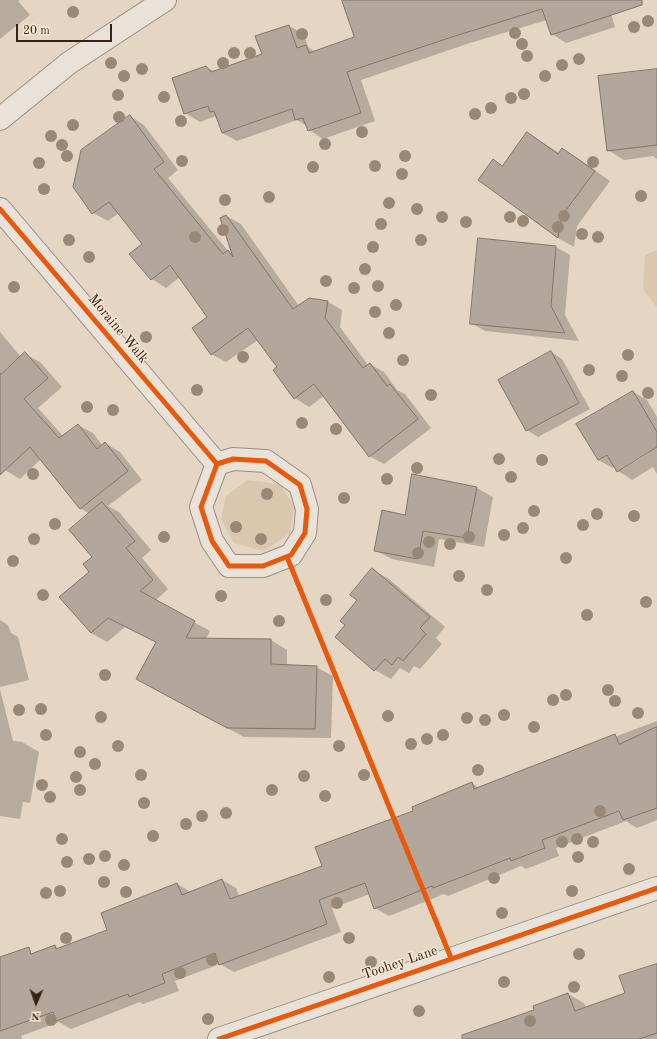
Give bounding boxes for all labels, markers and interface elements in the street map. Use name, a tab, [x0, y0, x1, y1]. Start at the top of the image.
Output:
scale bar	[18, 16, 114, 42]
text: 20 m	[23, 25, 50, 37]
street label: Moraine Walk	[84, 291, 152, 367]
street label: Toohey Lane	[360, 942, 440, 984]
north arrow	[16, 983, 56, 1023]
text: N	[31, 1010, 40, 1021]

